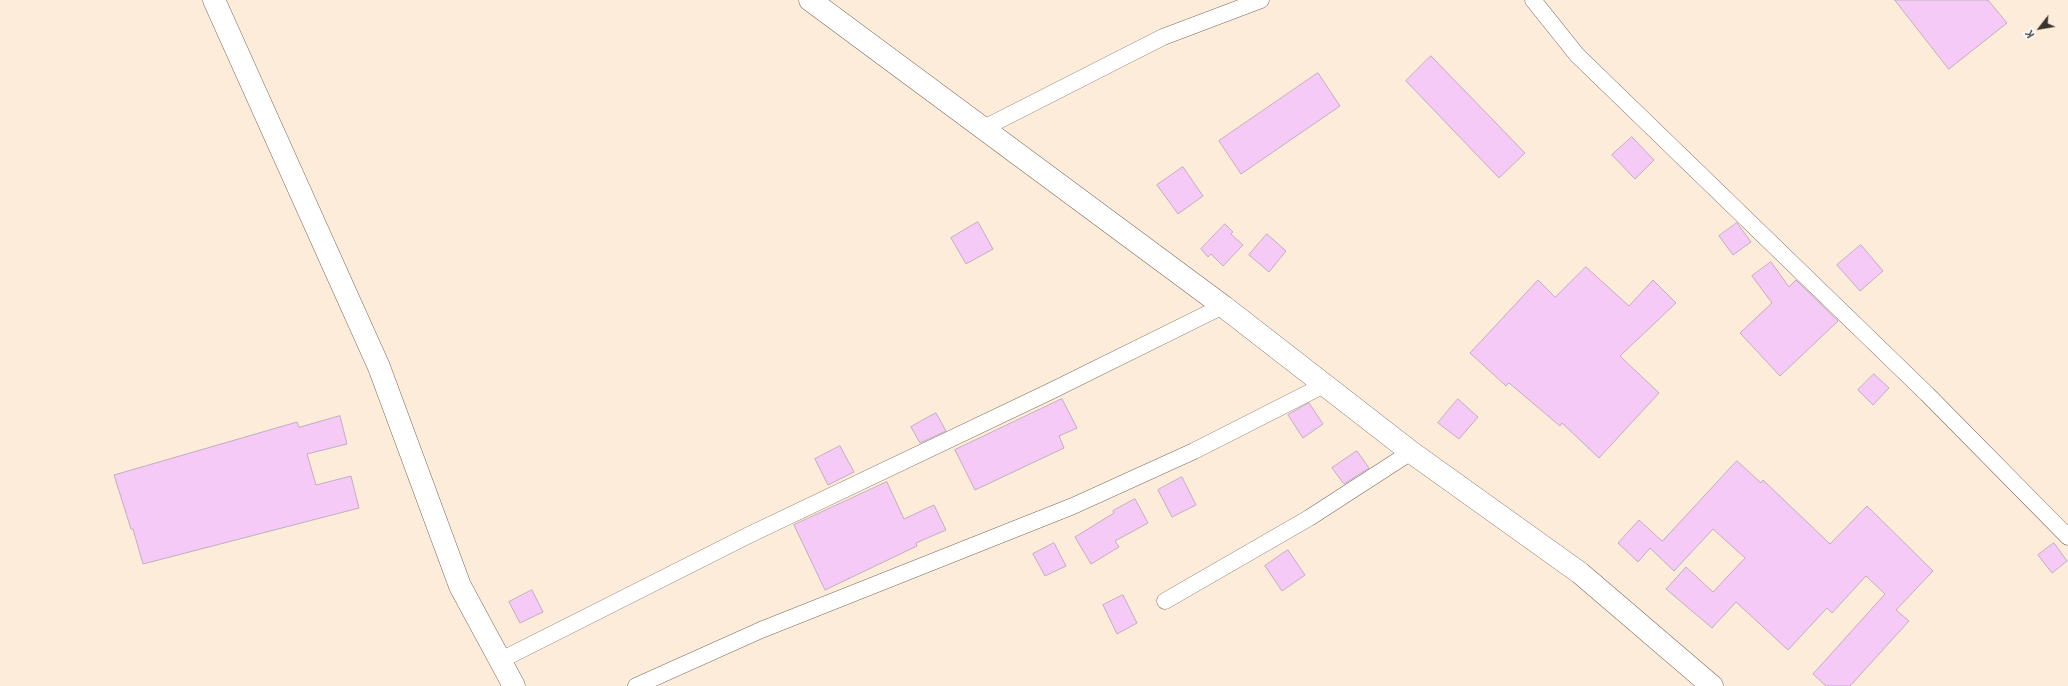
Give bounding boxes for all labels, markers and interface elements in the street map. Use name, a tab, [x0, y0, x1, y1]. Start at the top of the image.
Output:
north arrow	[2020, 8, 2060, 48]
text: K	[2022, 28, 2037, 41]

